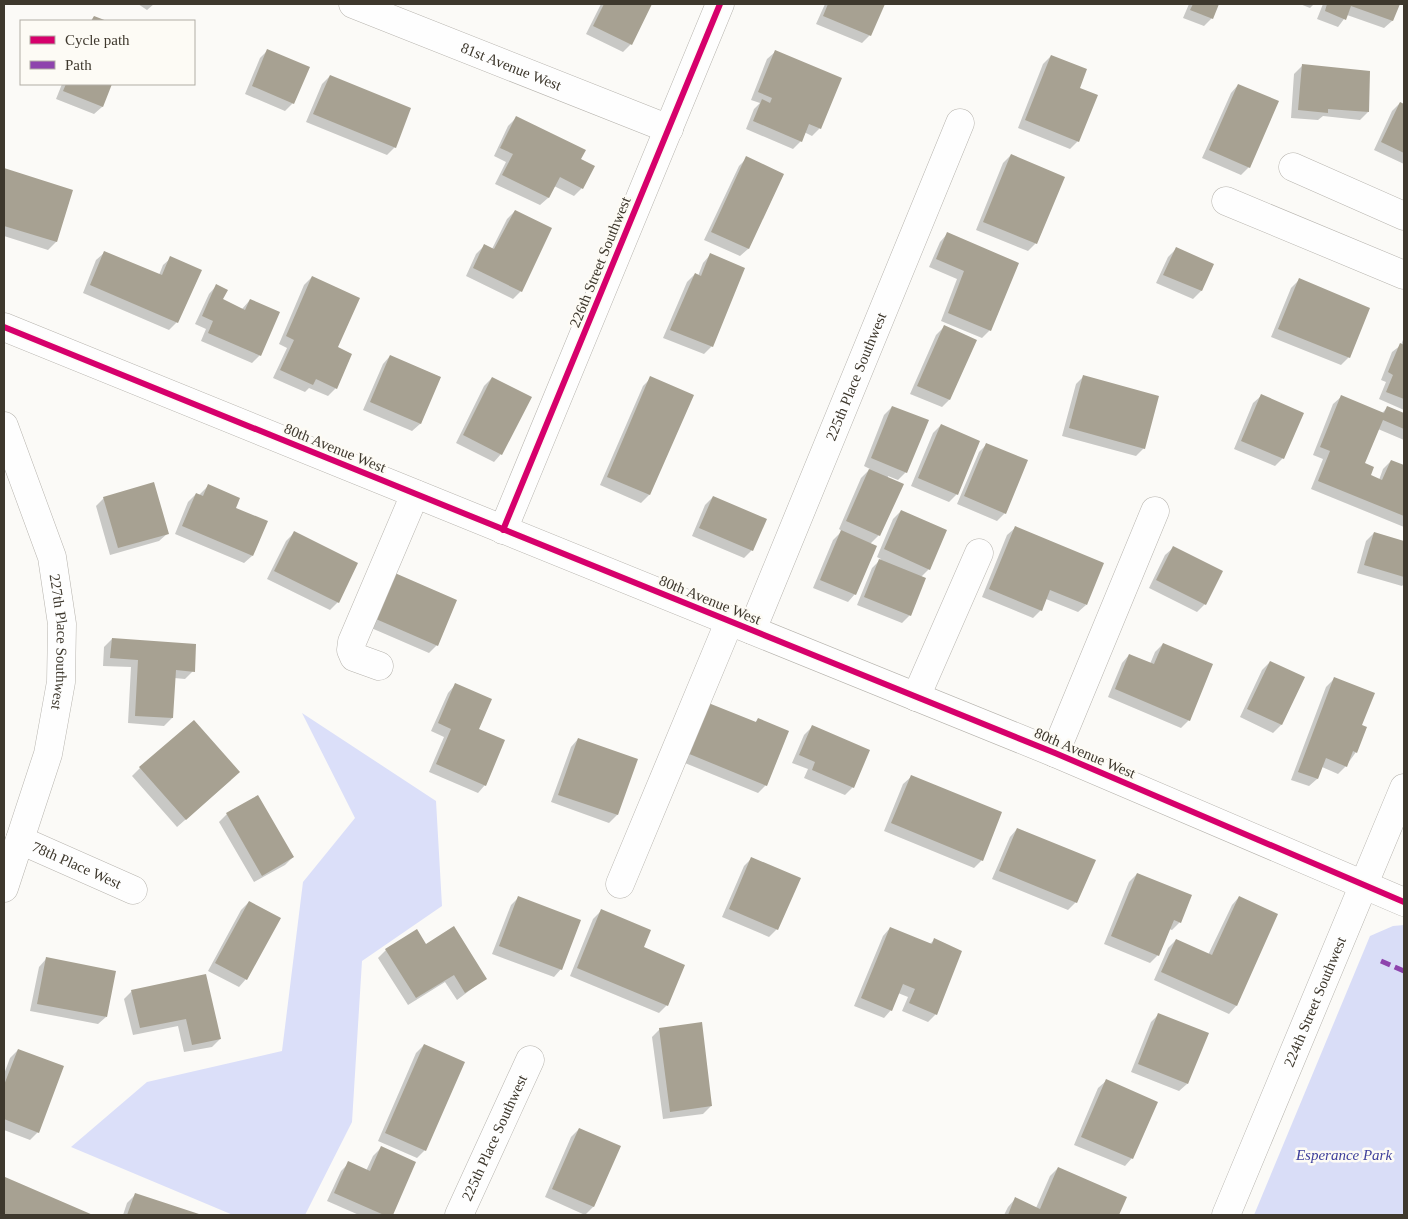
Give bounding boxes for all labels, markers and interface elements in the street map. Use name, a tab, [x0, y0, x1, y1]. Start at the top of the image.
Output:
legend	[20, 20, 195, 85]
text: Cycle path	[65, 32, 130, 48]
street label: 81st Avenue West	[459, 39, 564, 94]
text: Path	[65, 57, 92, 73]
street label: 226th Street Southwest	[567, 194, 634, 330]
street label: 225th Place Southwest	[823, 309, 890, 443]
street label: 80th Avenue West	[282, 420, 389, 476]
street label: 80th Avenue West	[657, 572, 764, 628]
street label: 227th Place Southwest	[47, 573, 70, 712]
street label: 80th Avenue West	[1032, 724, 1139, 782]
street label: 78th Place West	[30, 838, 125, 892]
street label: 224th Street Southwest	[1281, 934, 1349, 1069]
street label: 225th Place Southwest	[459, 1071, 530, 1203]
park label: Esperance Park	[1295, 1147, 1392, 1163]

